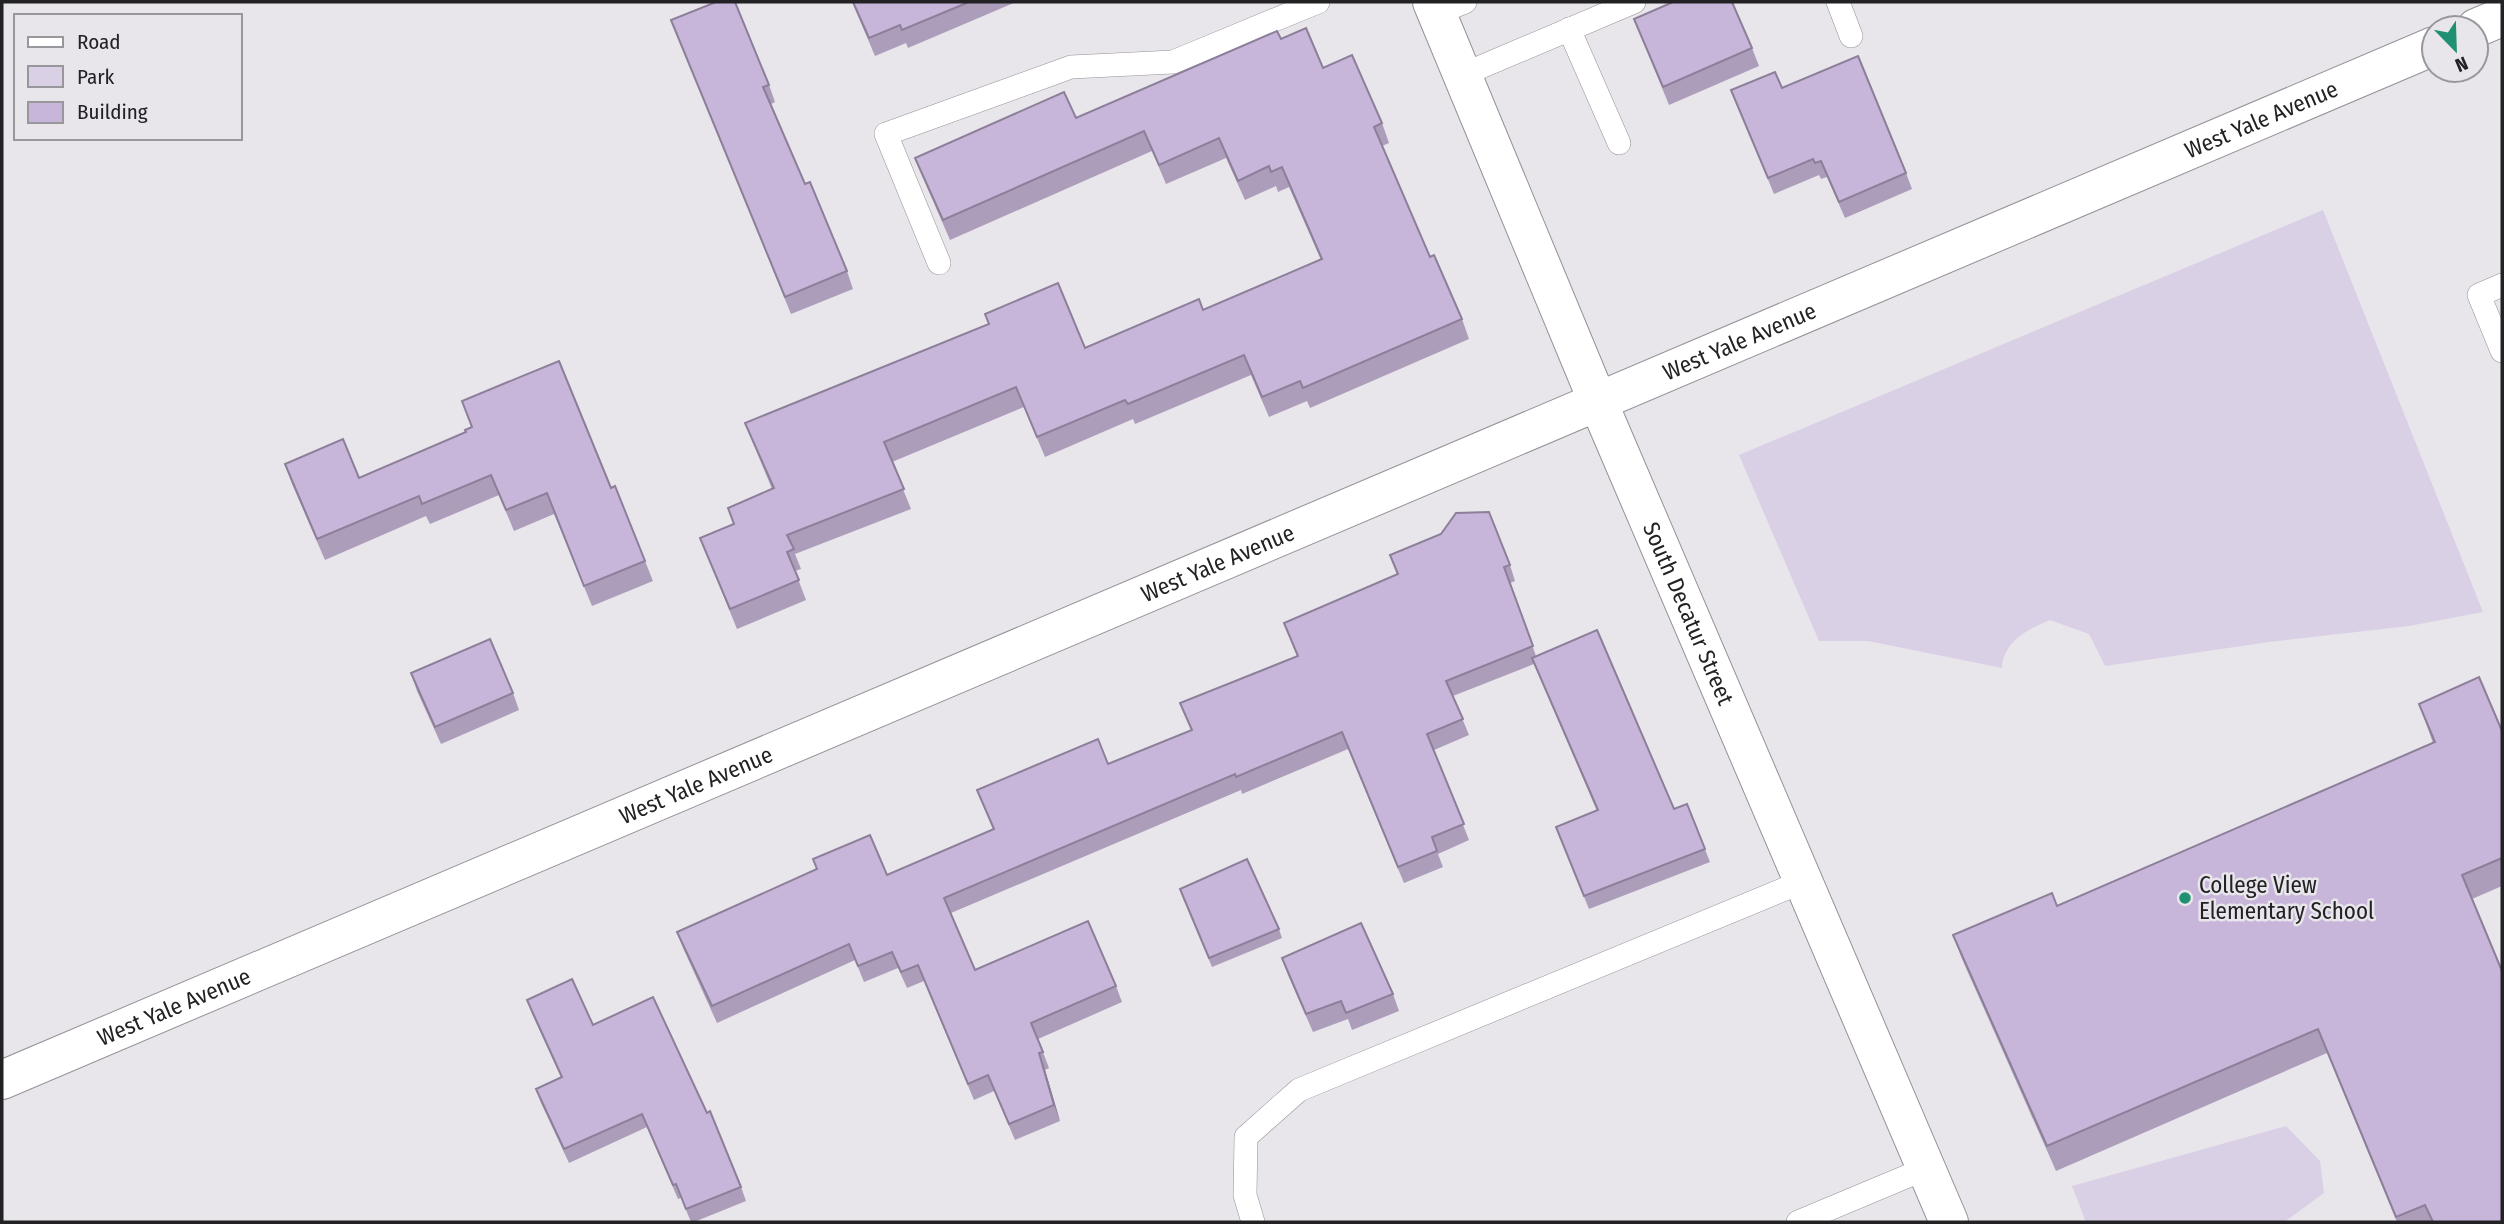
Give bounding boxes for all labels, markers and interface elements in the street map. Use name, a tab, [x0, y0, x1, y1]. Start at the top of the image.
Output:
legend	[14, 14, 242, 140]
north arrow	[2420, 14, 2490, 84]
text: Road	[77, 29, 121, 55]
text: N	[2452, 51, 2471, 77]
text: Park	[77, 64, 115, 90]
street label: West Yale Avenue	[2180, 75, 2342, 164]
text: Building	[77, 99, 148, 125]
street label: West Yale Avenue	[1659, 296, 1820, 386]
street label: West Yale Avenue	[1137, 518, 1299, 608]
street label: South Decatur Street	[1637, 518, 1740, 709]
street label: West Yale Avenue	[615, 740, 777, 830]
place label: College View Elementary School	[2199, 871, 2374, 925]
marker: College View Elementary School	[2177, 890, 2193, 906]
street label: West Yale Avenue	[93, 962, 255, 1052]

